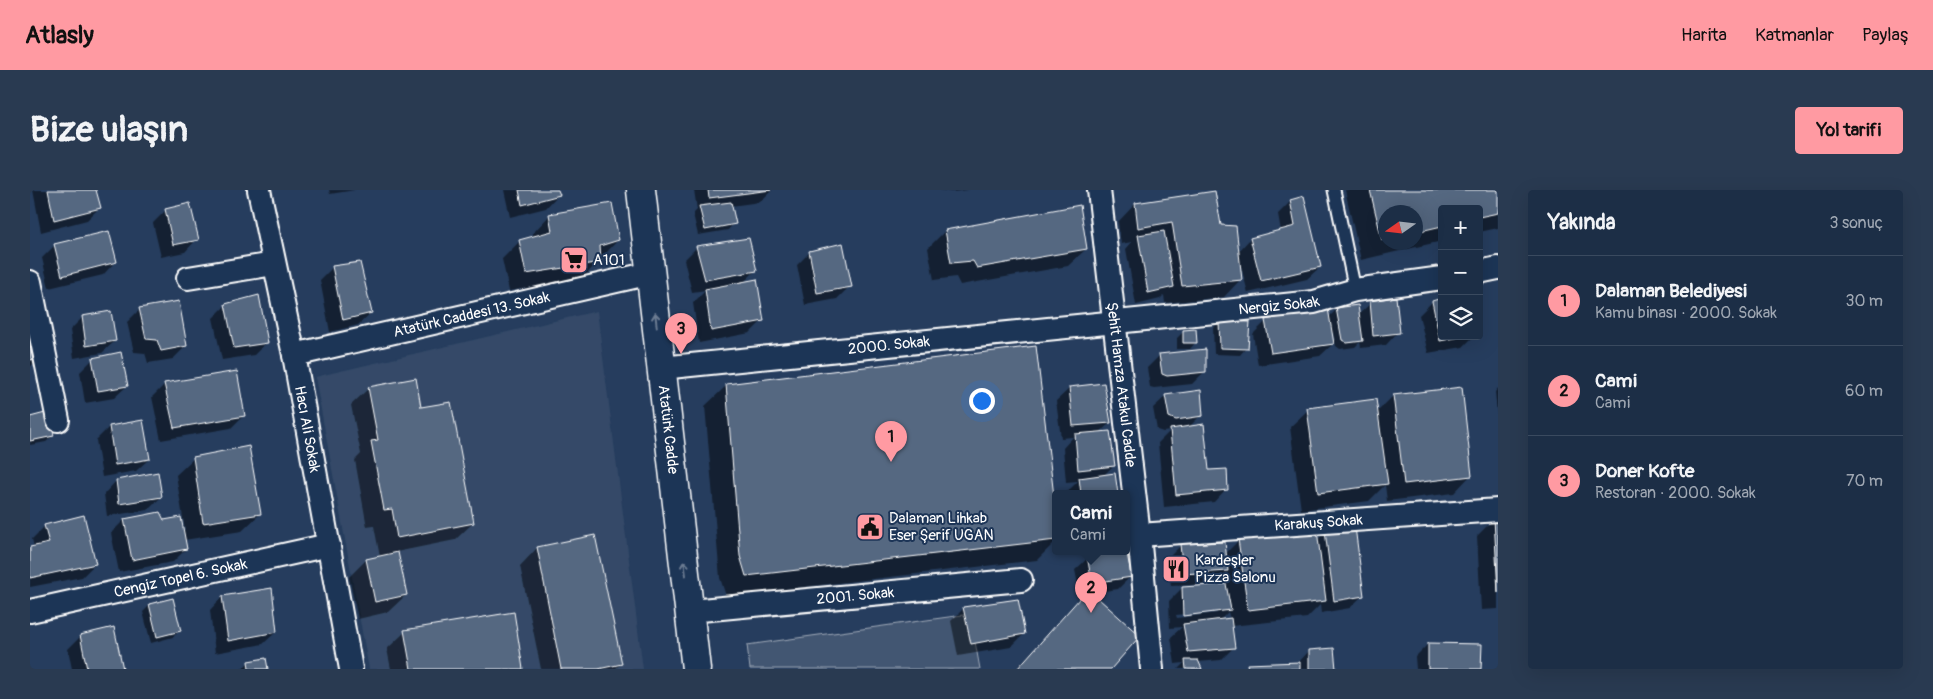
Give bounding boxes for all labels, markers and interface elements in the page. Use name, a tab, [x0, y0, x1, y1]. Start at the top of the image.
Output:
text: Atlasly	[25, 21, 94, 50]
text: Harita	[1681, 24, 1727, 47]
text: Katmanlar	[1755, 24, 1834, 47]
text: Paylaş	[1862, 24, 1908, 47]
button: Yol tarifi	[1795, 107, 1903, 154]
text: Bize ulaşın	[30, 108, 188, 152]
north arrow	[1378, 205, 1423, 250]
map controls	[1438, 205, 1483, 340]
button: +	[1438, 205, 1483, 250]
text: Yakında	[1548, 209, 1615, 236]
text: 3 sonuç	[1830, 213, 1883, 233]
supermarket icon: A101	[559, 245, 589, 275]
button: −	[1438, 250, 1483, 295]
place label: A101	[593, 251, 625, 270]
text: Dalaman Belediyesi	[1595, 279, 1747, 303]
street label: Atatürk Caddesi 13. Sokak	[391, 287, 552, 342]
text: 1	[1561, 291, 1567, 311]
text: 30 m	[1845, 291, 1883, 311]
street label: Nergiz Sokak	[1237, 292, 1323, 320]
button: layers	[1438, 295, 1483, 340]
street label: Şehit Hamza Atakul Cadde	[1102, 301, 1140, 469]
text: Kamu binası · 2000. Sokak	[1595, 303, 1777, 323]
one-way arrow	[651, 312, 661, 328]
pin: 3	[665, 313, 697, 354]
street label: 2000. Sokak	[847, 332, 931, 359]
text: Cami	[1595, 369, 1637, 393]
text: 2	[1560, 381, 1568, 401]
text: 60 m	[1845, 381, 1883, 401]
street label: Hacı Ali Sokak	[290, 384, 324, 475]
street label: Atatürk Cadde	[653, 384, 683, 476]
your location	[969, 388, 995, 414]
text: Cami	[1595, 393, 1630, 413]
pin: 1	[875, 421, 907, 462]
text: Doner Kofte	[1595, 459, 1694, 483]
text: 3	[1560, 471, 1568, 491]
text: 70 m	[1846, 471, 1883, 491]
text: Restoran · 2000. Sokak	[1595, 483, 1756, 503]
popup	[1052, 490, 1130, 555]
text: Cami	[1070, 501, 1112, 525]
place label: Dalaman Lihkab Eser Şerif UGAN	[889, 509, 994, 545]
street label: Karakuş Sokak	[1274, 510, 1364, 536]
public building icon: Dalaman Lihkab Eser Şerif UGAN	[855, 512, 885, 542]
text: Cami	[1070, 525, 1105, 545]
place label: Kardeşler Pizza Salonu	[1195, 551, 1276, 587]
street label: Cengiz Topel 6. Sokak	[112, 554, 250, 602]
restaurant icon: Kardeşler Pizza Salonu	[1161, 554, 1191, 584]
one-way arrow	[680, 561, 690, 577]
pin: 2	[1075, 572, 1107, 613]
street label: 2001. Sokak	[816, 583, 896, 609]

